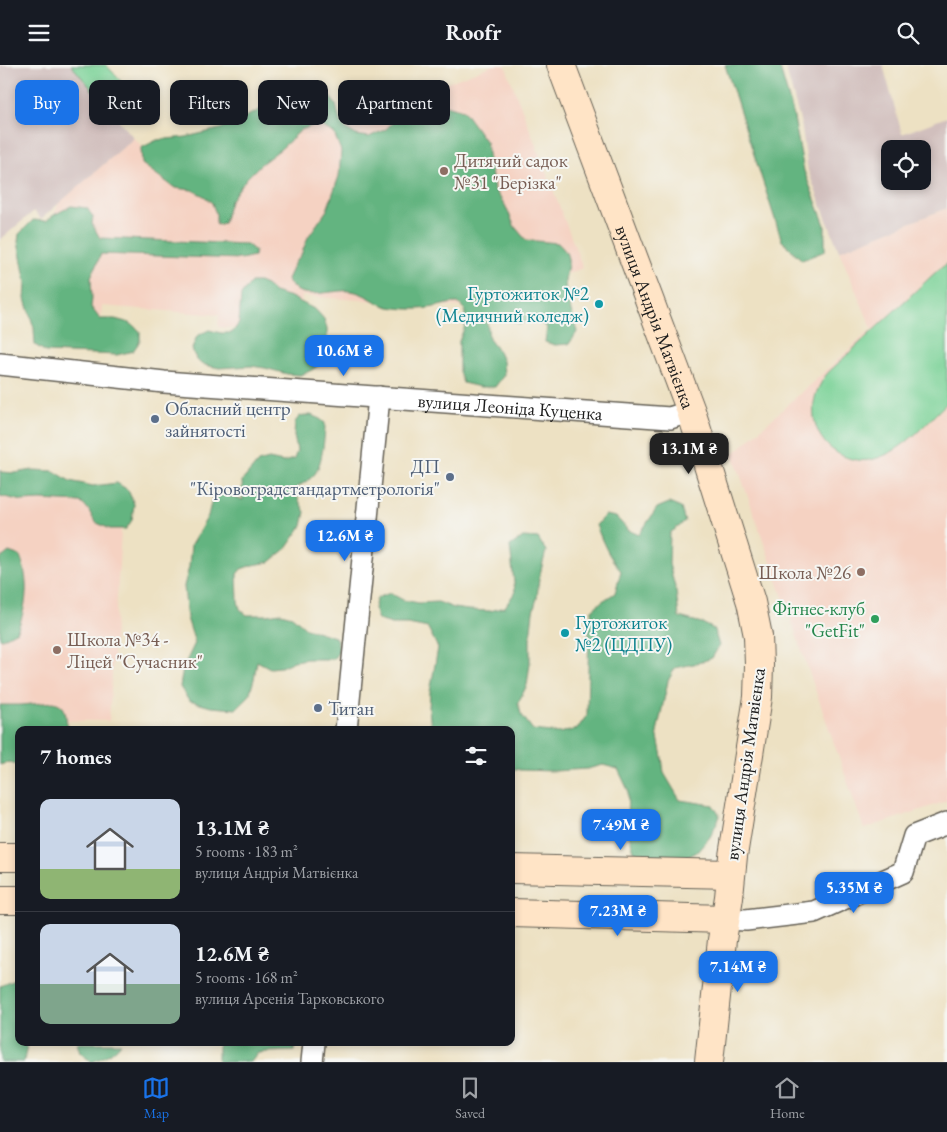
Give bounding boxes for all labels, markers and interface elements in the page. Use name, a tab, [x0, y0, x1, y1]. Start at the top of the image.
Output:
text: Roofr	[446, 18, 501, 47]
icon: menu	[25, 19, 53, 47]
icon: search	[894, 19, 922, 47]
chip: Buy	[15, 80, 79, 125]
chip: Rent	[89, 80, 160, 125]
chip: Filters	[170, 80, 248, 125]
chip: New	[258, 80, 328, 125]
chip: Apartment	[338, 80, 450, 125]
map controls	[881, 140, 931, 190]
button: locate	[881, 140, 931, 190]
place label: Дитячий садок №31 "Берізка"	[454, 148, 568, 195]
marker: Дитячий садок №31 "Берізка"	[438, 165, 450, 177]
street label: вулиця Андрія Матвієнка	[610, 222, 702, 412]
place label: Гуртожиток №2 (Медичний коледж)	[436, 281, 589, 328]
marker: Гуртожиток №2 (Медичний коледж)	[593, 298, 605, 310]
pin: 10.6M ₴	[298, 335, 390, 377]
text: 10.6M ₴	[316, 340, 372, 361]
street label: вулиця Леоніда Куценка	[417, 388, 604, 426]
place label: Обласний центр зайнятості	[165, 396, 291, 443]
marker: Обласний центр зайнятості	[149, 413, 161, 425]
pin: 13.1M ₴	[643, 433, 735, 475]
text: 13.1M ₴	[661, 438, 717, 459]
place label: ДП "Кіровоградстандартметрологія"	[190, 454, 440, 501]
marker: ДП "Кіровоградстандартметрологія"	[444, 471, 456, 483]
pin: 12.6M ₴	[299, 519, 391, 562]
text: 12.6M ₴	[317, 525, 373, 546]
place label: Школа №26	[758, 560, 851, 585]
marker: Школа №26	[855, 566, 867, 578]
place label: Фітнес-клуб "GetFit"	[772, 596, 865, 643]
place label: Гуртожиток №2 (ЦДПУ)	[575, 610, 672, 657]
marker: Фітнес-клуб "GetFit"	[869, 613, 881, 625]
place label: Школа №34 - Ліцей "Сучасник"	[67, 627, 203, 674]
marker: Гуртожиток №2 (ЦДПУ)	[559, 627, 571, 639]
marker: Школа №34 - Ліцей "Сучасник"	[51, 644, 63, 656]
street label: вулиця Андрія Матвієнка	[719, 666, 771, 862]
place label: Титан	[328, 696, 374, 721]
marker: Титан	[312, 702, 324, 714]
icon: filters	[462, 742, 490, 770]
text: 7 homes	[40, 743, 112, 770]
pin: 7.49M ₴	[575, 809, 667, 851]
text: 13.1M ₴	[195, 814, 269, 841]
text: 7.49M ₴	[593, 814, 649, 835]
icon: home	[80, 819, 140, 879]
text: 5 rooms · 183 m²	[195, 841, 298, 862]
text: вулиця Андрія Матвієнка	[195, 862, 358, 883]
pin: 5.35M ₴	[808, 871, 900, 914]
text: 5.35M ₴	[826, 877, 882, 898]
pin: 7.23M ₴	[572, 895, 664, 937]
text: 7.23M ₴	[590, 900, 646, 921]
text: 12.6M ₴	[195, 940, 269, 967]
icon: home	[80, 944, 140, 1004]
pin: 7.14M ₴	[692, 951, 784, 993]
text: 7.14M ₴	[710, 956, 766, 977]
text: 5 rooms · 168 m²	[195, 967, 298, 988]
text: вулиця Арсенія Тарковського	[195, 988, 384, 1009]
tab: Map	[142, 1074, 170, 1122]
tab: Saved	[455, 1074, 485, 1122]
tab: Home	[770, 1074, 805, 1122]

